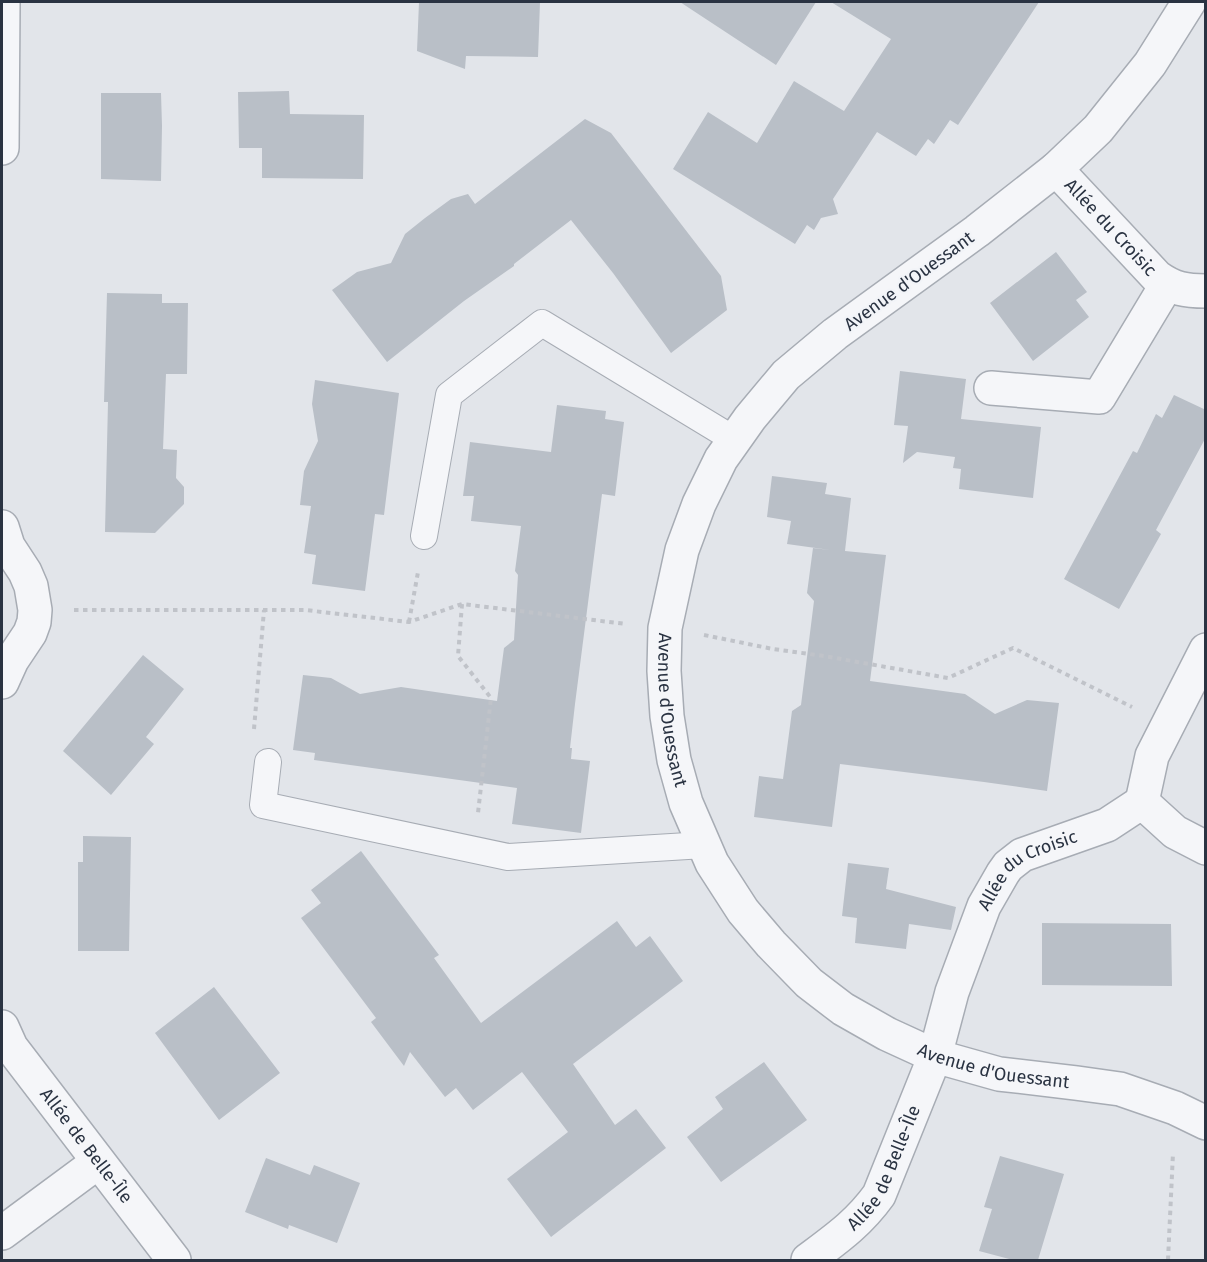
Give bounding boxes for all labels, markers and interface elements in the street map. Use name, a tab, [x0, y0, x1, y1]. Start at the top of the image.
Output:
street label: Allée du Croisic	[1060, 174, 1162, 281]
street label: Avenue d'Ouessant	[840, 226, 979, 336]
street label: Avenue d'Ouessant	[653, 633, 692, 790]
street label: Allée du Croisic	[973, 825, 1080, 914]
street label: Avenue d'Ouessant	[914, 1039, 1071, 1093]
street label: Allée de Belle-Île	[35, 1084, 137, 1207]
street label: Allée de Belle-Île	[842, 1102, 925, 1235]

